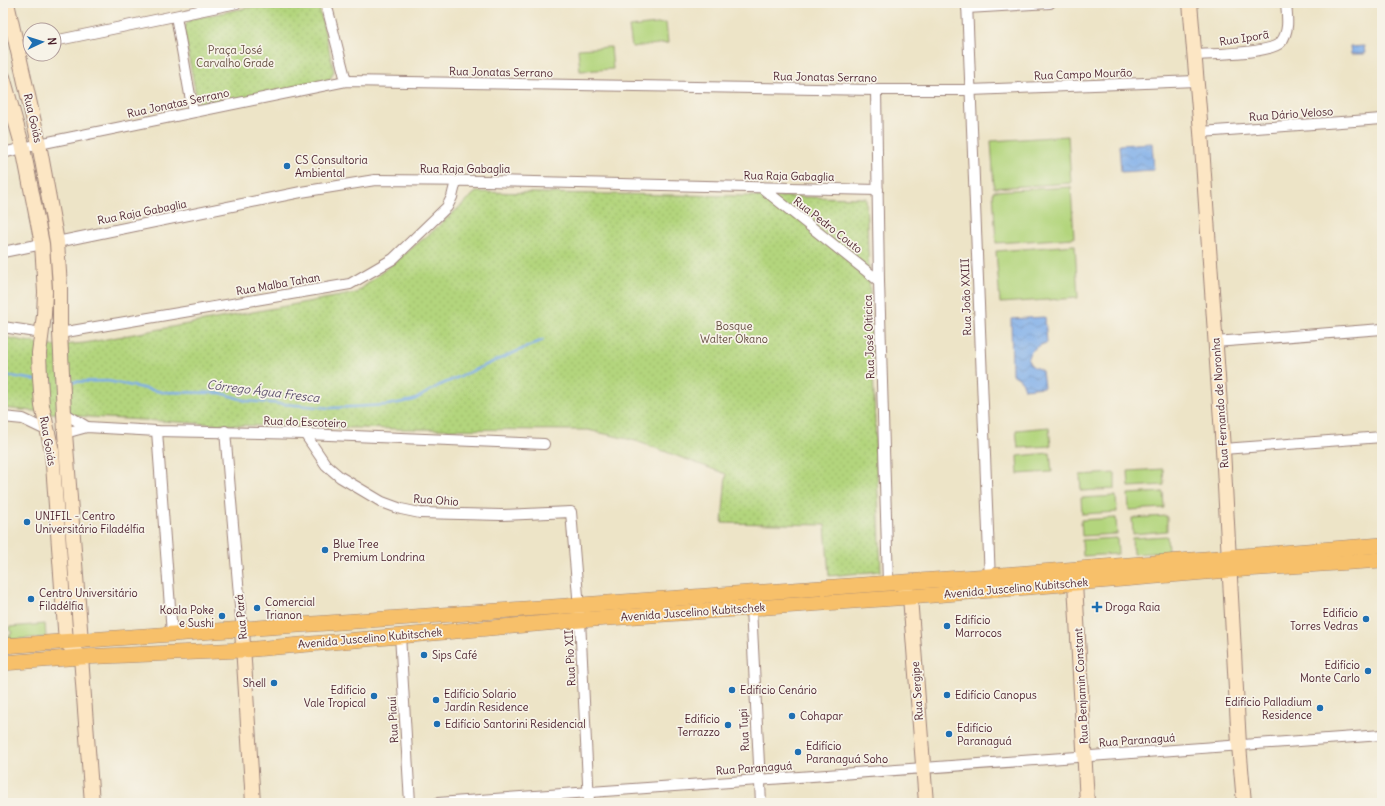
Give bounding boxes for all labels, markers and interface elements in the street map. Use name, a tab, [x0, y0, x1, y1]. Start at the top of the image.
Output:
north arrow	[22, 22, 62, 62]
street label: Rua Iporã	[1218, 27, 1270, 49]
text: N	[45, 37, 59, 46]
park label: Praça José Carvalho Grade	[196, 43, 274, 70]
street label: Rua Jonatas Serrano	[449, 64, 553, 80]
street label: Rua Campo Mourão	[1033, 65, 1133, 83]
street label: Rua Jonatas Serrano	[773, 69, 877, 85]
street label: Rua Jonatas Serrano	[126, 85, 230, 121]
street label: Rua Goiás	[21, 92, 45, 144]
street label: Rua Dário Veloso	[1248, 104, 1334, 124]
place label: CS Consultoria Ambiental	[295, 153, 368, 180]
marker: CS Consultoria Ambiental	[282, 161, 292, 171]
street label: Rua Raja Gabaglia	[420, 162, 510, 176]
street label: Rua Raja Gabaglia	[744, 168, 834, 184]
street label: Rua Pedro Couto	[791, 194, 865, 256]
street label: Rua Raja Gabaglia	[96, 196, 188, 228]
street label: Rua João XXIII	[958, 258, 974, 336]
street label: Rua Malba Tahan	[235, 270, 321, 298]
street label: Rua José Oiticica	[861, 295, 877, 379]
park label: Bosque Walter Okano	[700, 319, 768, 346]
street label: Rua Fernando de Noronha	[1208, 337, 1232, 469]
water label: Córrego Água Fresca	[206, 377, 321, 405]
street label: Rua do Escoteiro	[263, 414, 347, 430]
street label: Rua Goiás	[37, 415, 59, 467]
street label: Rua Ohio	[413, 491, 459, 509]
place label: UNIFIL - Centro Universitário Filadélfia	[35, 509, 145, 536]
marker: UNIFIL - Centro Universitário Filadélfia	[22, 517, 32, 527]
place label: Blue Tree Premium Londrina	[333, 537, 425, 564]
marker: Blue Tree Premium Londrina	[320, 545, 330, 555]
street label: Avenida Juscelino Kubitschek	[943, 575, 1089, 601]
place label: Centro Universitário Filadélfia	[39, 586, 138, 613]
marker: Centro Universitário Filadélfia	[26, 594, 36, 604]
street label: Rua Pará	[232, 594, 250, 640]
place label: Comercial Trianon	[265, 595, 315, 622]
street label: Avenida Juscelino Kubitschek	[620, 600, 766, 624]
place label: Droga Raia	[1105, 600, 1160, 614]
marker: Droga Raia	[1092, 602, 1102, 612]
place label: Koala Poke e Sushi	[159, 603, 214, 630]
marker: Comercial Trianon	[252, 603, 262, 613]
place label: Edifício Torres Vedras	[1290, 606, 1358, 633]
marker: Koala Poke e Sushi	[217, 611, 227, 621]
place label: Edifício Marrocos	[955, 613, 1002, 640]
marker: Edifício Torres Vedras	[1361, 614, 1371, 624]
marker: Edifício Marrocos	[942, 621, 952, 631]
street label: Avenida Juscelino Kubitschek	[297, 625, 443, 651]
street label: Rua Benjamin Constant	[1071, 627, 1091, 744]
street label: Rua Pio XII	[562, 629, 578, 687]
place label: Sips Café	[432, 648, 477, 662]
marker: Sips Café	[419, 650, 429, 660]
place label: Edifício Monte Carlo	[1300, 658, 1360, 685]
street label: Rua Sergipe	[908, 661, 926, 721]
marker: Edifício Monte Carlo	[1363, 666, 1373, 676]
place label: Shell	[243, 676, 266, 690]
marker: Shell	[269, 678, 279, 688]
place label: Edifício Vale Tropical	[304, 683, 366, 710]
place label: Edifício Cenário	[740, 683, 817, 697]
marker: Edifício Cenário	[727, 685, 737, 695]
place label: Edifício Solario Jardín Residence	[444, 687, 528, 714]
place label: Edifício Canopus	[955, 688, 1037, 702]
marker: Edifício Canopus	[942, 690, 952, 700]
marker: Edifício Vale Tropical	[369, 691, 379, 701]
marker: Edifício Solario Jardín Residence	[431, 695, 441, 705]
place label: Edifício Palladium Residence	[1225, 695, 1312, 722]
street label: Rua Piauí	[385, 696, 401, 744]
marker: Edifício Palladium Residence	[1315, 703, 1325, 713]
street label: Rua Tupi	[736, 708, 752, 752]
place label: Cohapar	[800, 709, 843, 723]
marker: Cohapar	[787, 711, 797, 721]
place label: Edifício Terrazzo	[677, 712, 720, 739]
place label: Edifício Santorini Residencial	[445, 717, 586, 731]
marker: Edifício Santorini Residencial	[432, 719, 442, 729]
marker: Edifício Terrazzo	[723, 720, 733, 730]
place label: Edifício Paranaguá	[957, 721, 1012, 748]
marker: Edifício Paranaguá	[944, 729, 954, 739]
street label: Rua Paranaguá	[1098, 730, 1176, 750]
place label: Edifício Paranaguá Soho	[806, 739, 888, 766]
marker: Edifício Paranaguá Soho	[793, 747, 803, 757]
street label: Rua Paranaguá	[715, 758, 793, 778]

